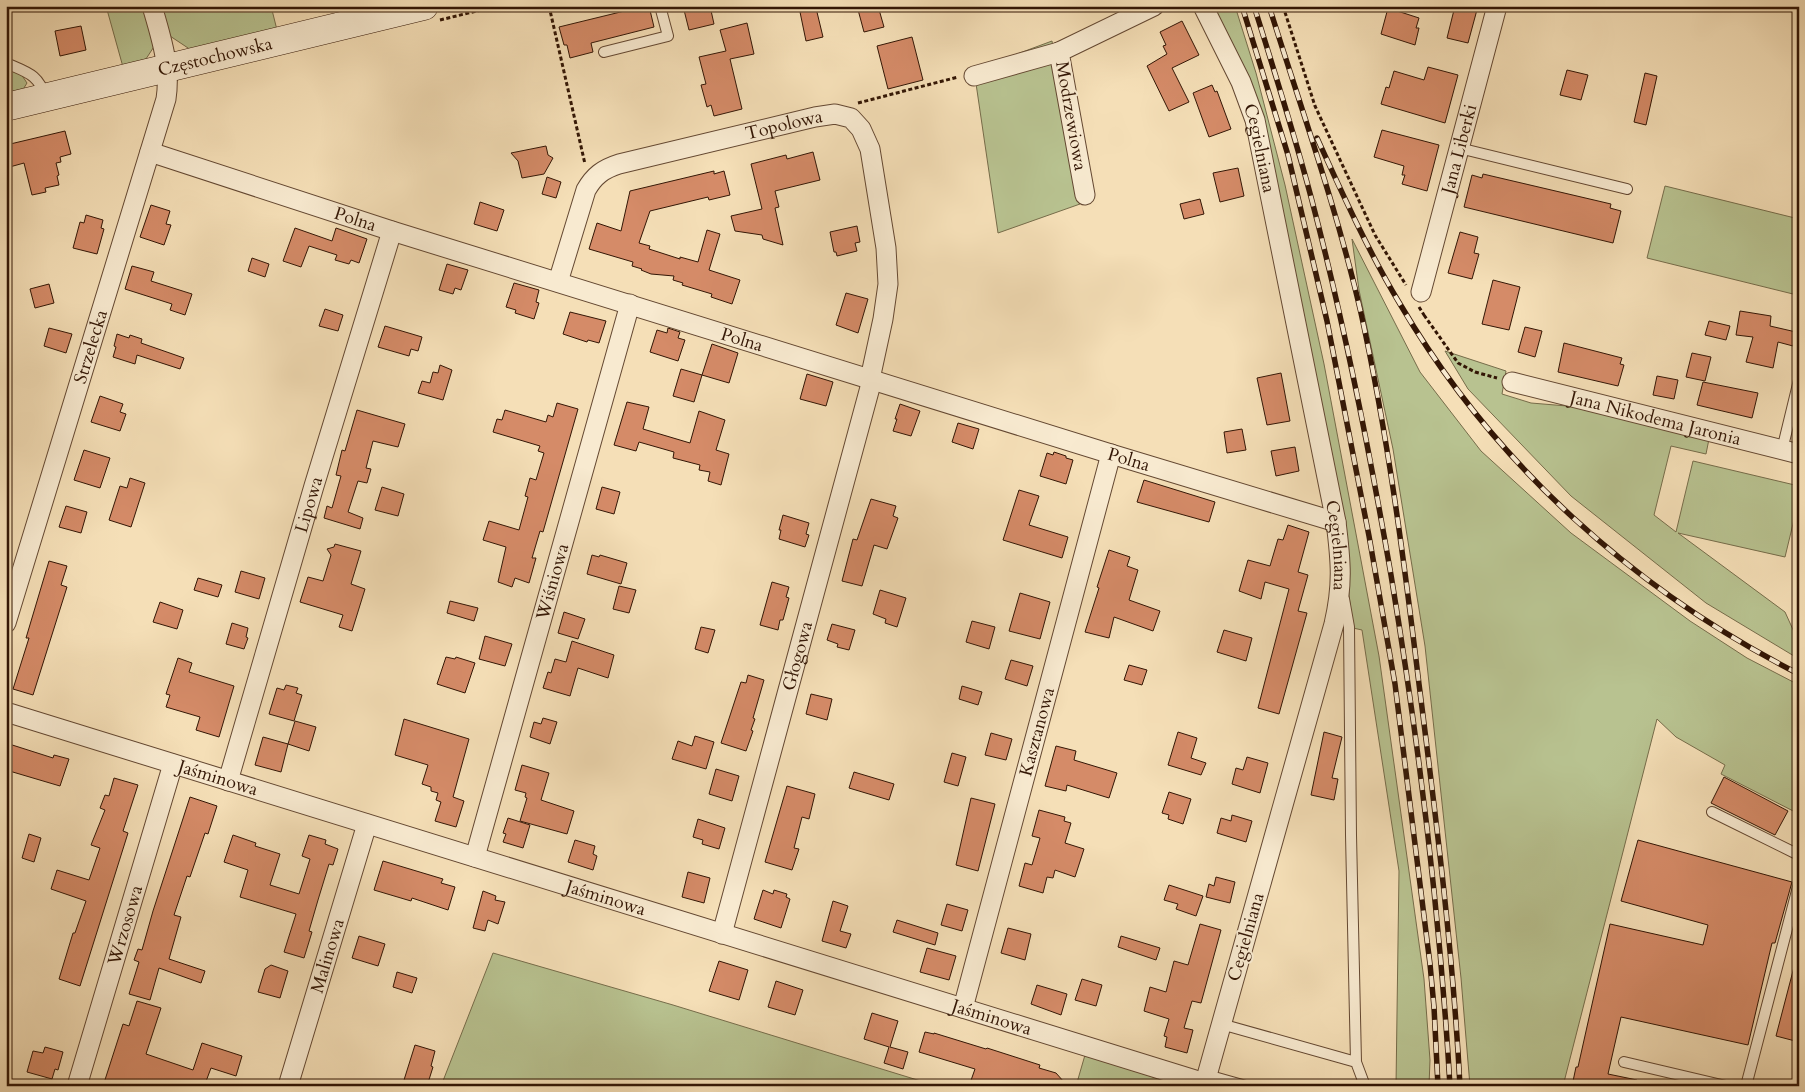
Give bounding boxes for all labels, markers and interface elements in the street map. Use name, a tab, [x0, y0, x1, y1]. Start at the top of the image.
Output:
street label: Częstochowska	[155, 31, 275, 82]
street label: Modrzewiowa	[1049, 59, 1093, 173]
street label: Cegielniana	[1237, 100, 1282, 195]
street label: Jana Liberki	[1434, 101, 1483, 199]
street label: Topolowa	[743, 103, 825, 146]
street label: Polna	[331, 200, 380, 238]
street label: Strzelecka	[67, 306, 114, 387]
street label: Polna	[718, 321, 766, 358]
street label: Jana Nikodema Jaronia	[1565, 384, 1744, 452]
street label: Polna	[1105, 441, 1153, 478]
street label: Lipowa	[289, 473, 329, 536]
street label: Cegielniana	[1319, 498, 1353, 592]
street label: Wiśniowa	[529, 540, 575, 624]
street label: Głogowa	[776, 618, 819, 694]
street label: Kasztanowa	[1013, 684, 1061, 779]
street label: Jaśminowa	[172, 753, 261, 802]
street label: Jaśminowa	[560, 873, 649, 922]
street label: Wrzosowa	[101, 882, 149, 969]
street label: Cegielniana	[1221, 890, 1271, 984]
street label: Malinowa	[304, 915, 350, 996]
street label: Jaśminowa	[946, 992, 1035, 1041]

